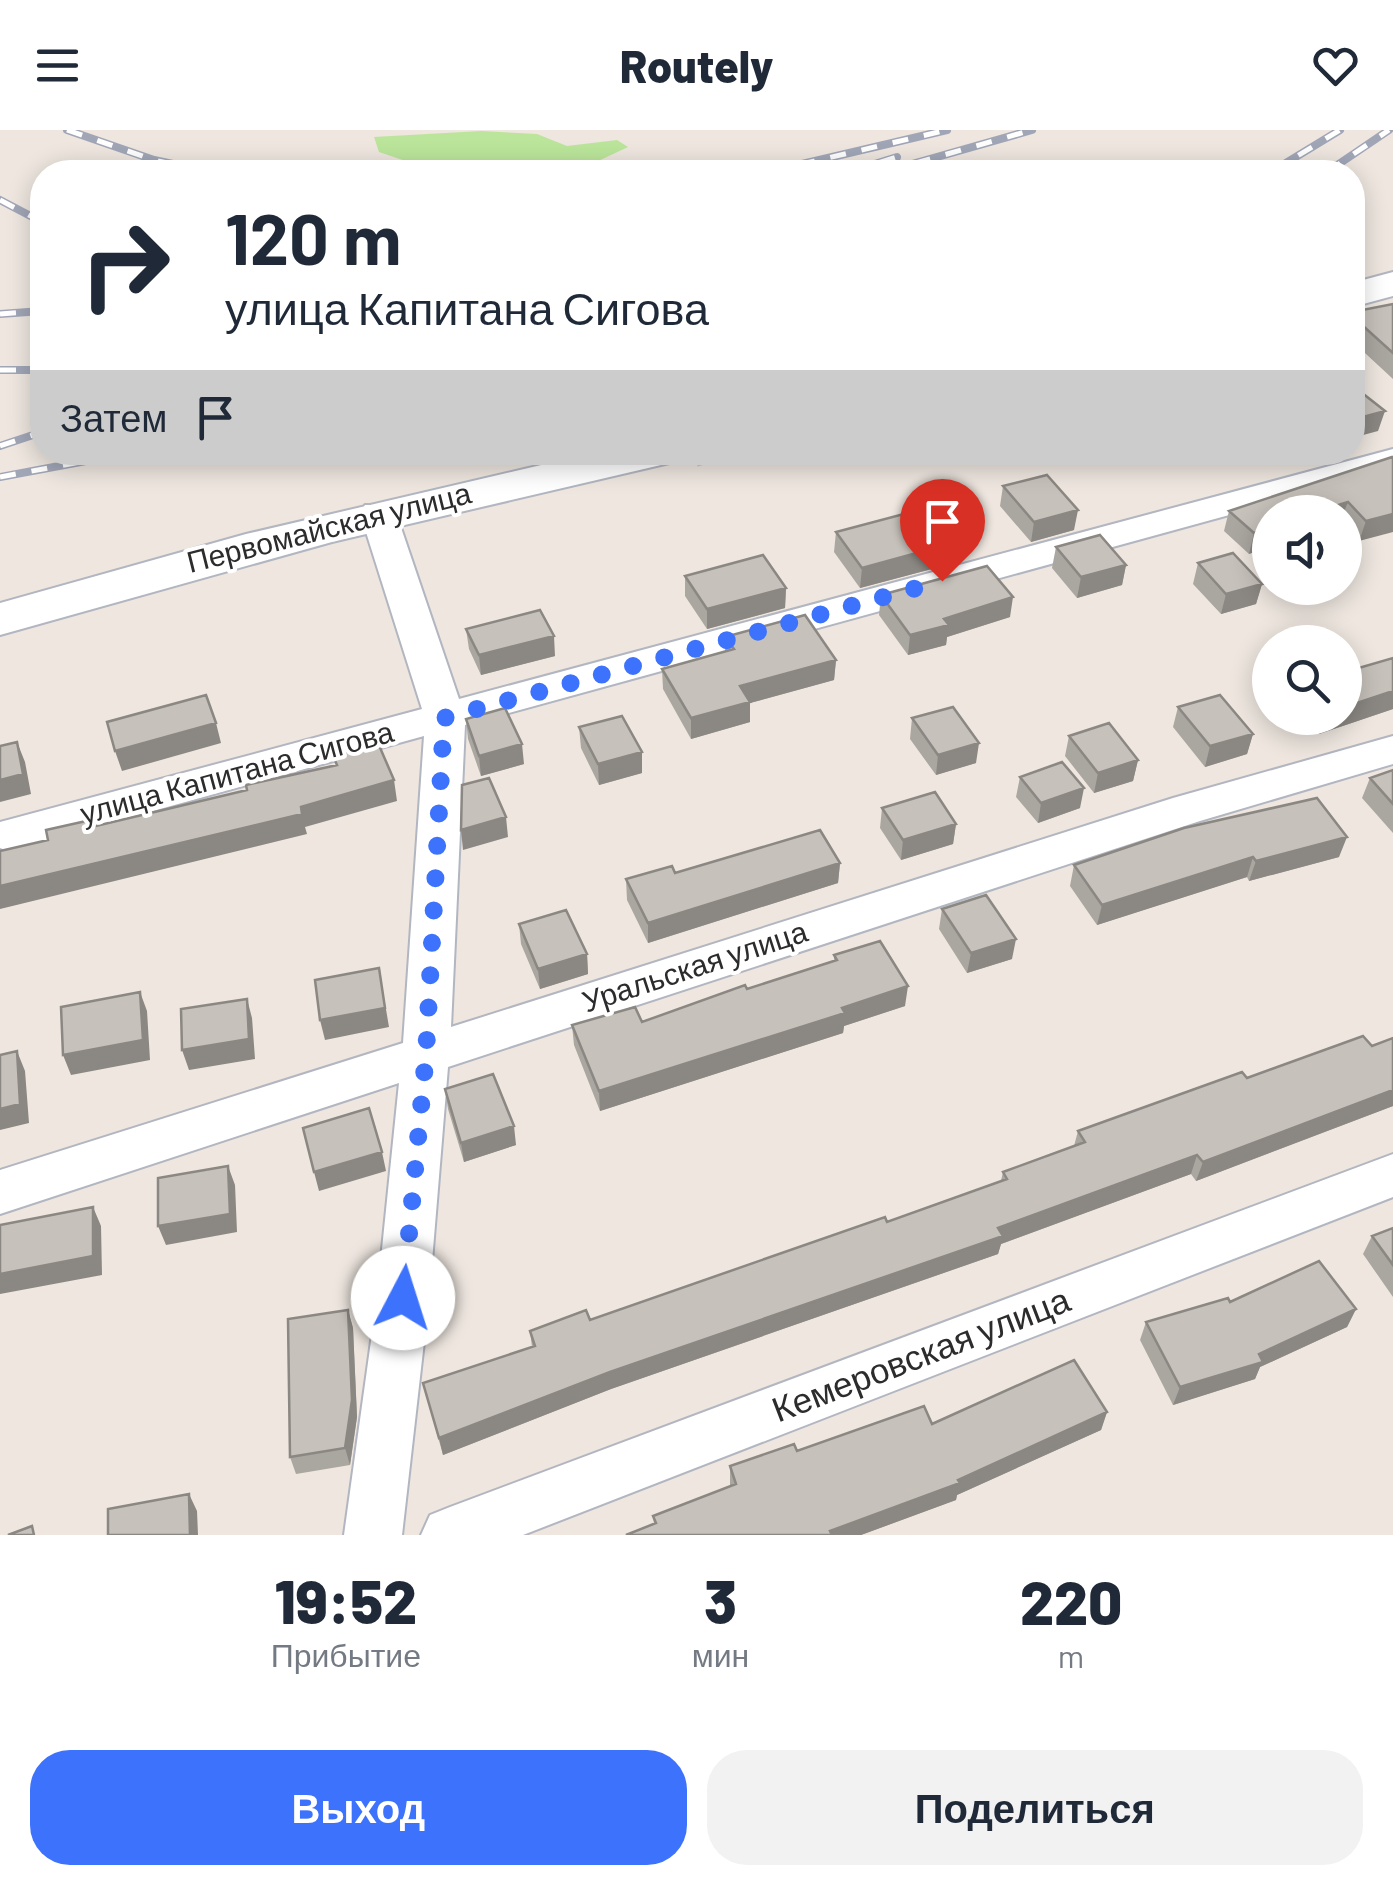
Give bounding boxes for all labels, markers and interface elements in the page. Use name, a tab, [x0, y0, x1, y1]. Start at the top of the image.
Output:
icon: menu	[30, 38, 85, 93]
text: Routely	[620, 38, 773, 92]
icon: heart	[1308, 38, 1363, 93]
text: 120 m	[225, 195, 401, 279]
icon: right	[60, 200, 190, 330]
text: улица Капитана Сигова	[225, 280, 709, 334]
icon: arrive	[188, 390, 243, 445]
text: Затем	[60, 394, 168, 440]
street label: Первомайская улица	[183, 473, 475, 579]
pin	[900, 479, 985, 582]
icon: arrive	[915, 494, 970, 549]
map controls	[1252, 495, 1362, 735]
button: sound	[1252, 495, 1362, 605]
button: search	[1252, 625, 1362, 735]
street label: улица Капитана Сигова	[76, 712, 397, 830]
street label: Уральская улица	[577, 912, 812, 1018]
position arrow	[351, 1246, 455, 1350]
street label: Кемеровская улица	[765, 1277, 1076, 1429]
text: 19:52	[275, 1564, 417, 1636]
text: 3	[704, 1564, 737, 1636]
text: 220	[1020, 1565, 1122, 1637]
text: Прибытие	[271, 1635, 421, 1673]
text: мин	[692, 1635, 749, 1673]
text: m	[1058, 1636, 1084, 1674]
button: Выход	[30, 1750, 687, 1865]
button: Поделиться	[707, 1750, 1363, 1865]

